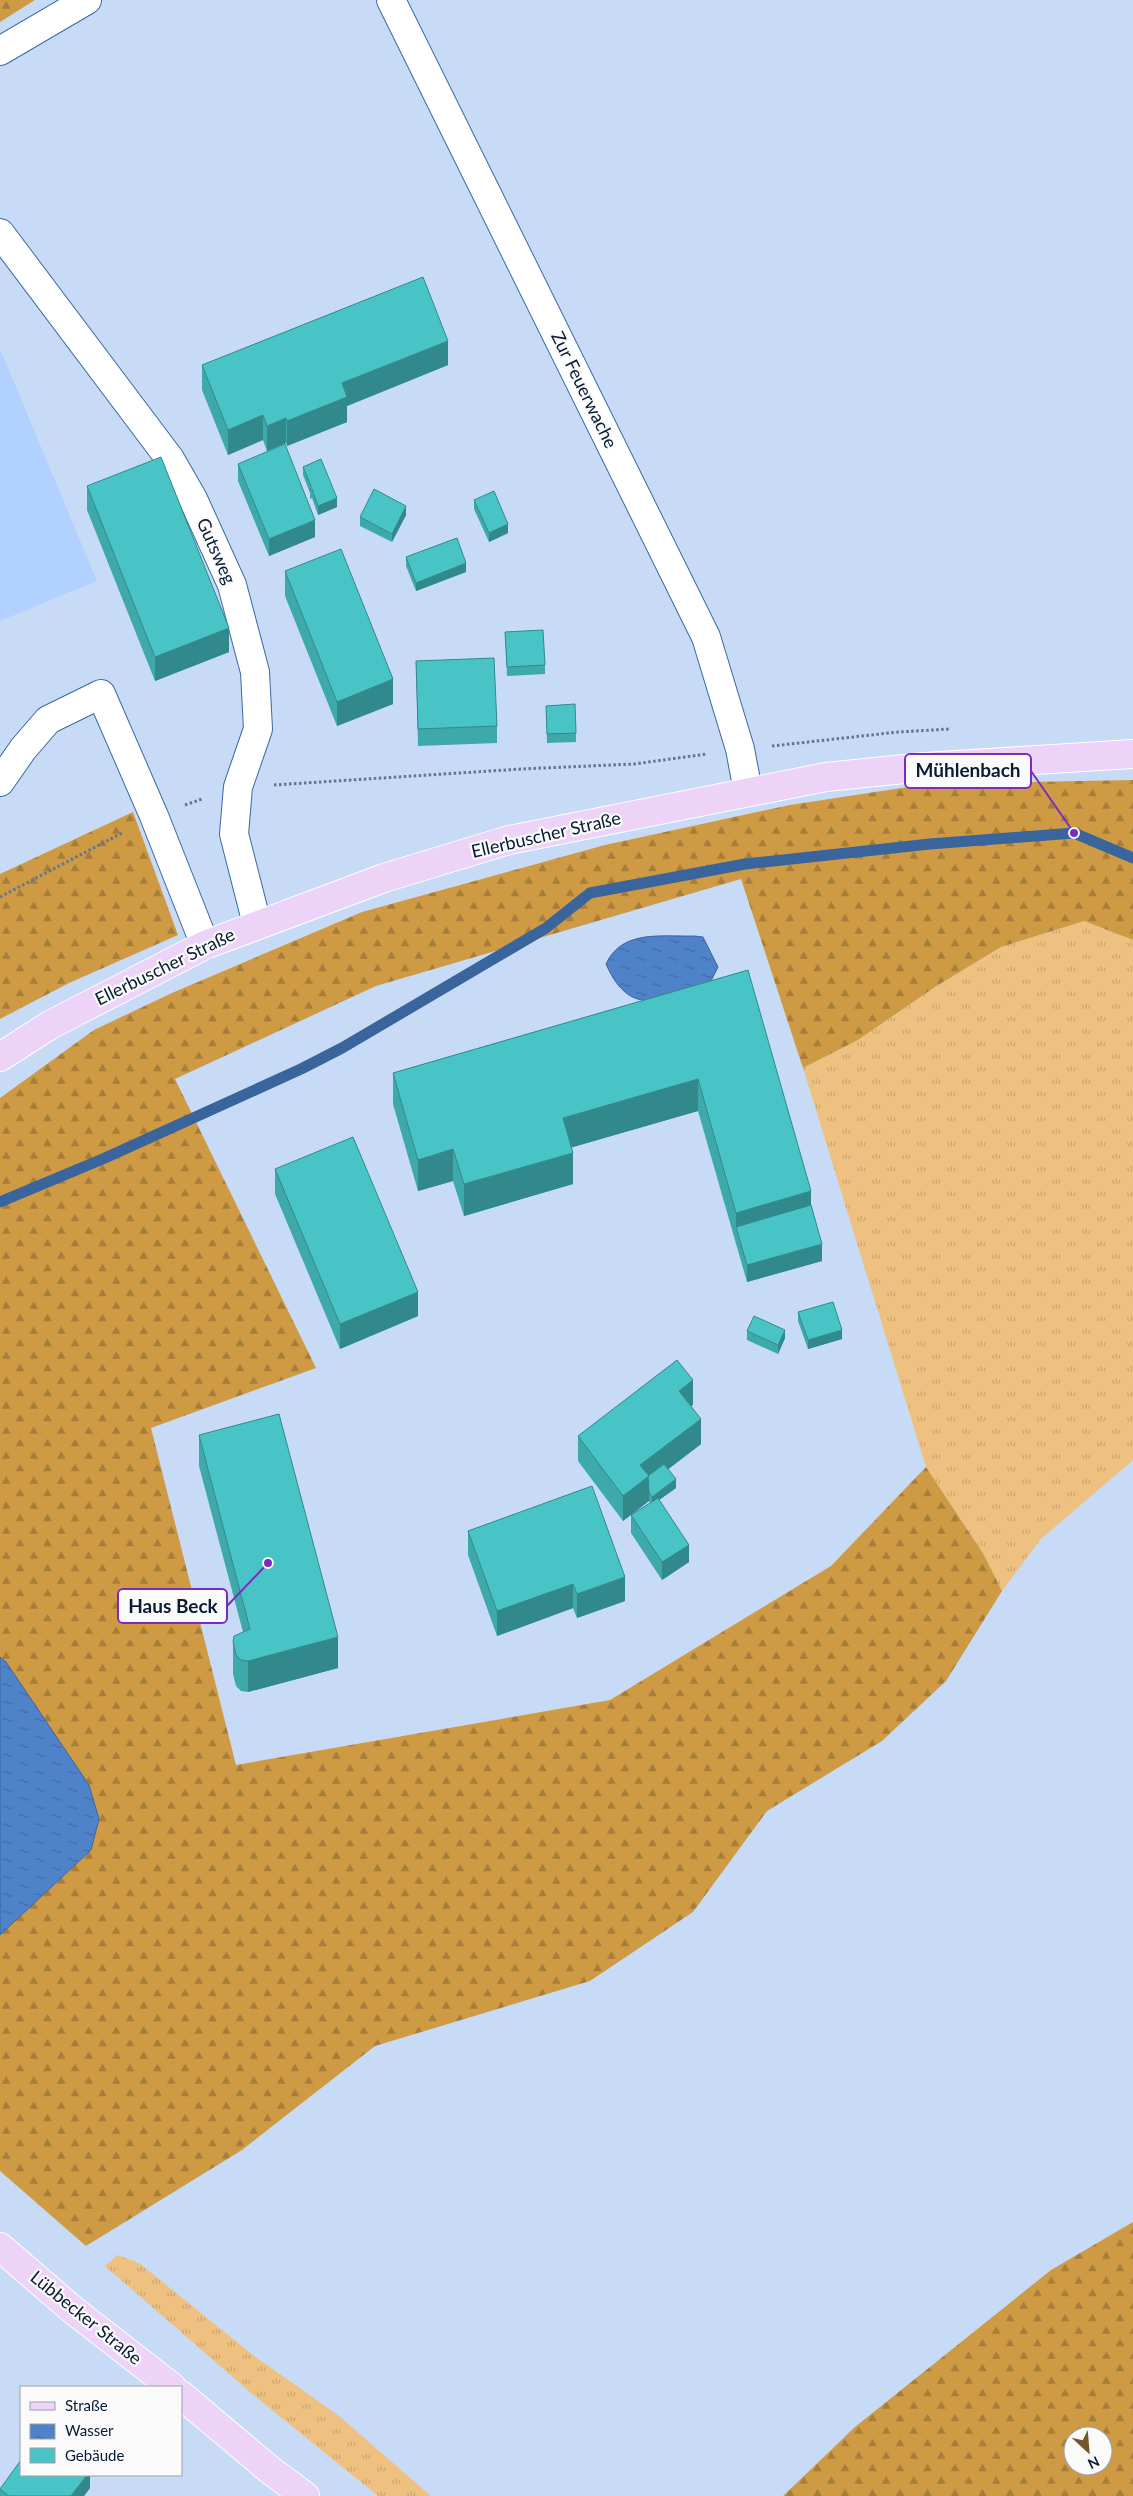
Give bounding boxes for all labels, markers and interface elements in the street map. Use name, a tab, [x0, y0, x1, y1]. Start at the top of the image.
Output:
street label: Zur Feuerwache	[547, 328, 623, 452]
street label: Gutsweg	[193, 514, 241, 587]
callout: Mühlenbach	[905, 754, 1031, 788]
text: Mühlenbach	[915, 758, 1021, 781]
street label: Ellerbuscher Straße	[469, 806, 623, 862]
street label: Ellerbuscher Straße	[91, 923, 238, 1009]
callout: Haus Beck	[118, 1589, 227, 1623]
text: Haus Beck	[128, 1594, 219, 1617]
street label: Lübbecker Straße	[26, 2266, 147, 2369]
legend	[20, 2386, 182, 2476]
text: Straße	[65, 2396, 108, 2414]
text: Wasser	[65, 2421, 114, 2439]
north arrow	[1063, 2426, 1113, 2476]
text: Gebäude	[65, 2446, 124, 2464]
text: N	[1085, 2453, 1102, 2473]

